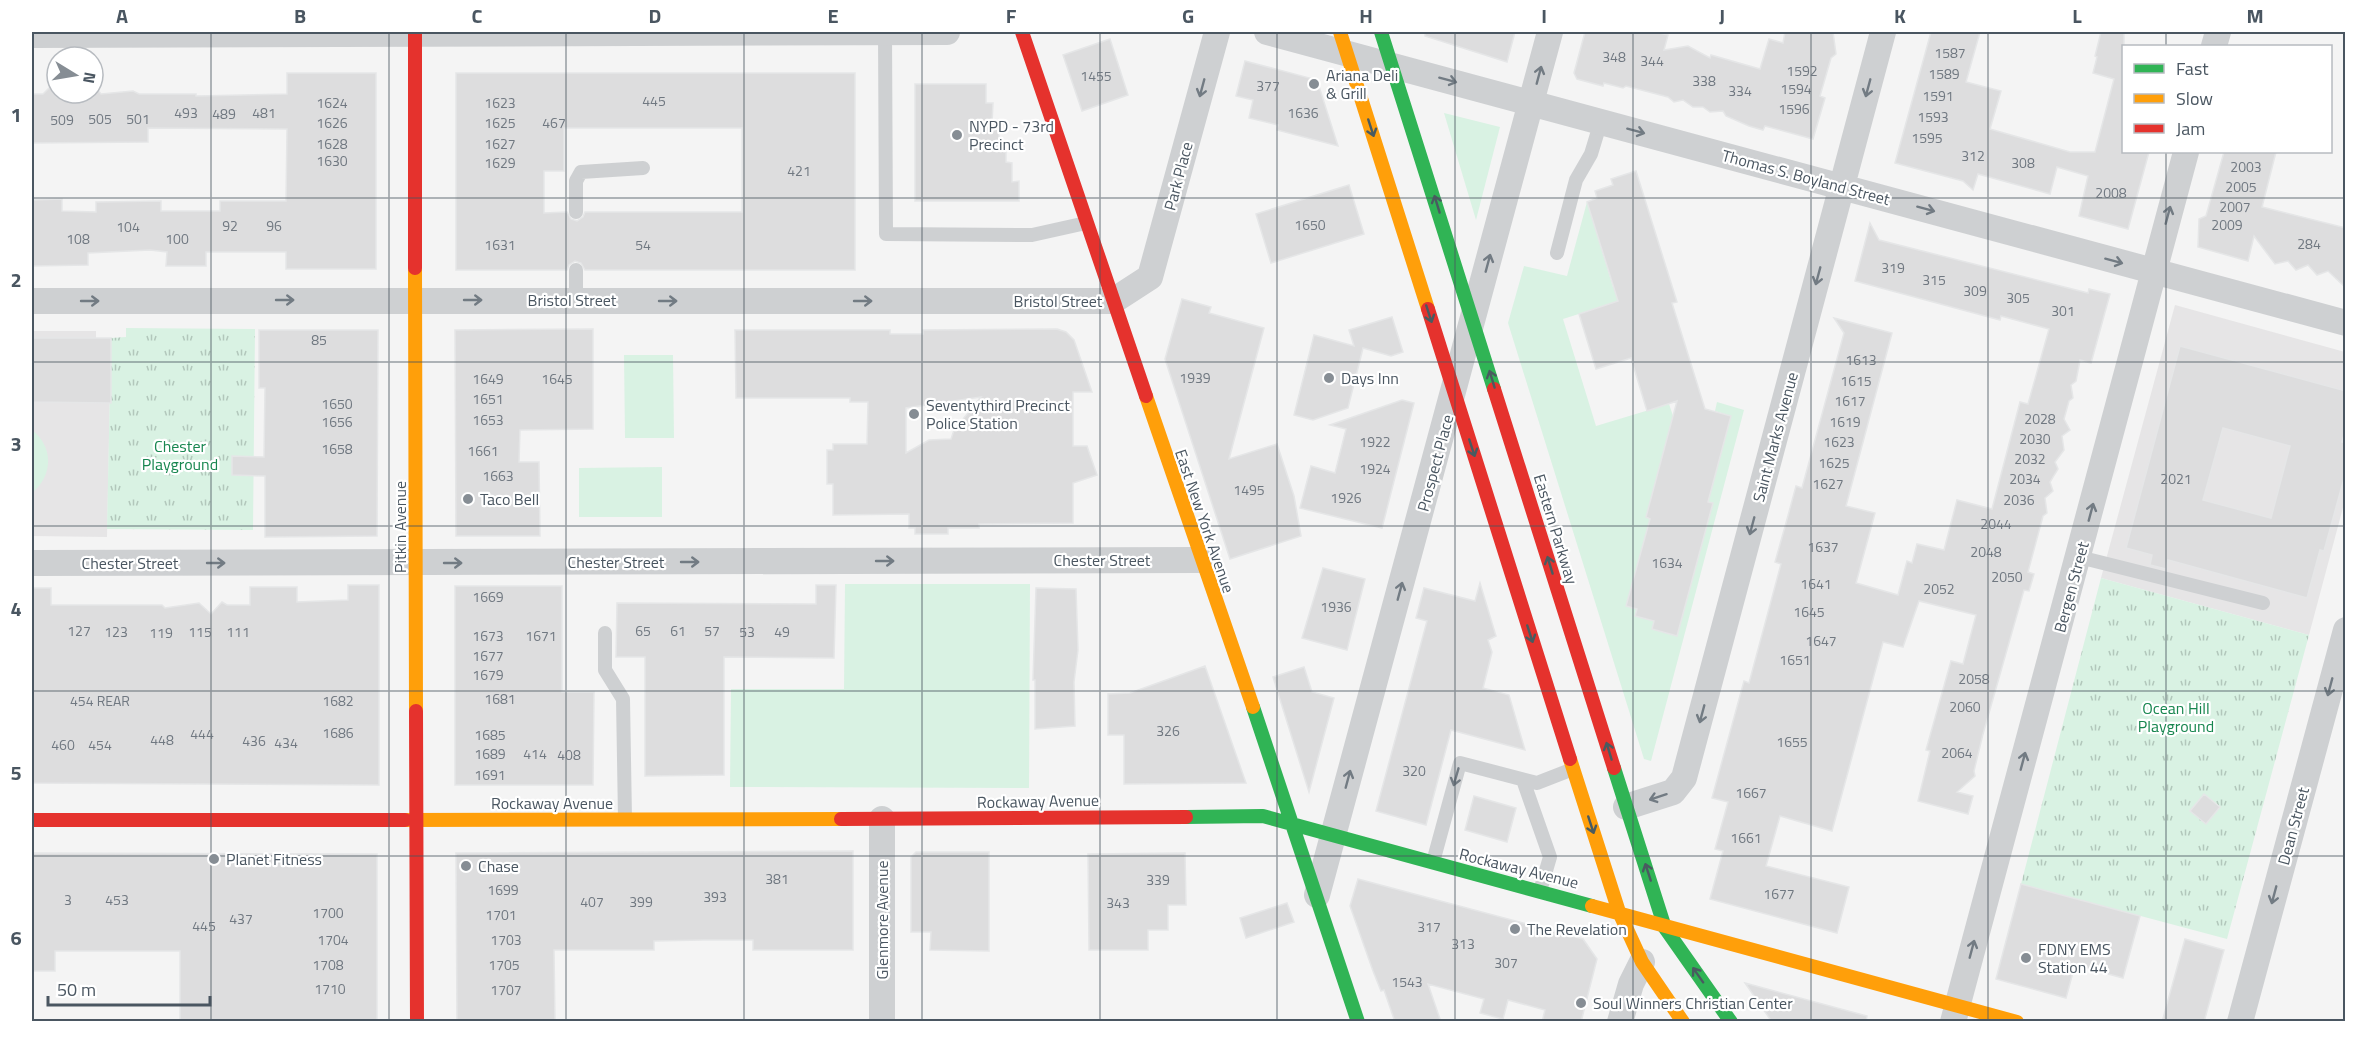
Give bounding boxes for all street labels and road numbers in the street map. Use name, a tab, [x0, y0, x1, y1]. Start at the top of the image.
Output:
street label: Park Place	[1157, 139, 1199, 213]
street label: Thomas S. Boyland Street	[1719, 143, 1893, 211]
street label: Bristol Street	[528, 288, 617, 312]
street label: Bristol Street	[1014, 289, 1103, 313]
street label: Saint Marks Avenue	[1746, 369, 1804, 505]
street label: Prospect Place	[1411, 412, 1459, 514]
street label: East New York Avenue	[1169, 446, 1241, 596]
street label: Eastern Parkway	[1528, 471, 1584, 587]
street label: Pitkin Avenue	[388, 481, 412, 573]
street label: Bergen Street	[2047, 539, 2095, 635]
street label: Chester Street	[1054, 548, 1151, 572]
street label: Chester Street	[568, 550, 665, 574]
street label: Chester Street	[82, 551, 179, 575]
street label: Dean Street	[2271, 784, 2315, 868]
street label: Rockaway Avenue	[977, 788, 1099, 814]
street label: Rockaway Avenue	[491, 791, 613, 815]
street label: Rockaway Avenue	[1457, 842, 1581, 894]
street label: Glenmore Avenue	[870, 860, 894, 980]

